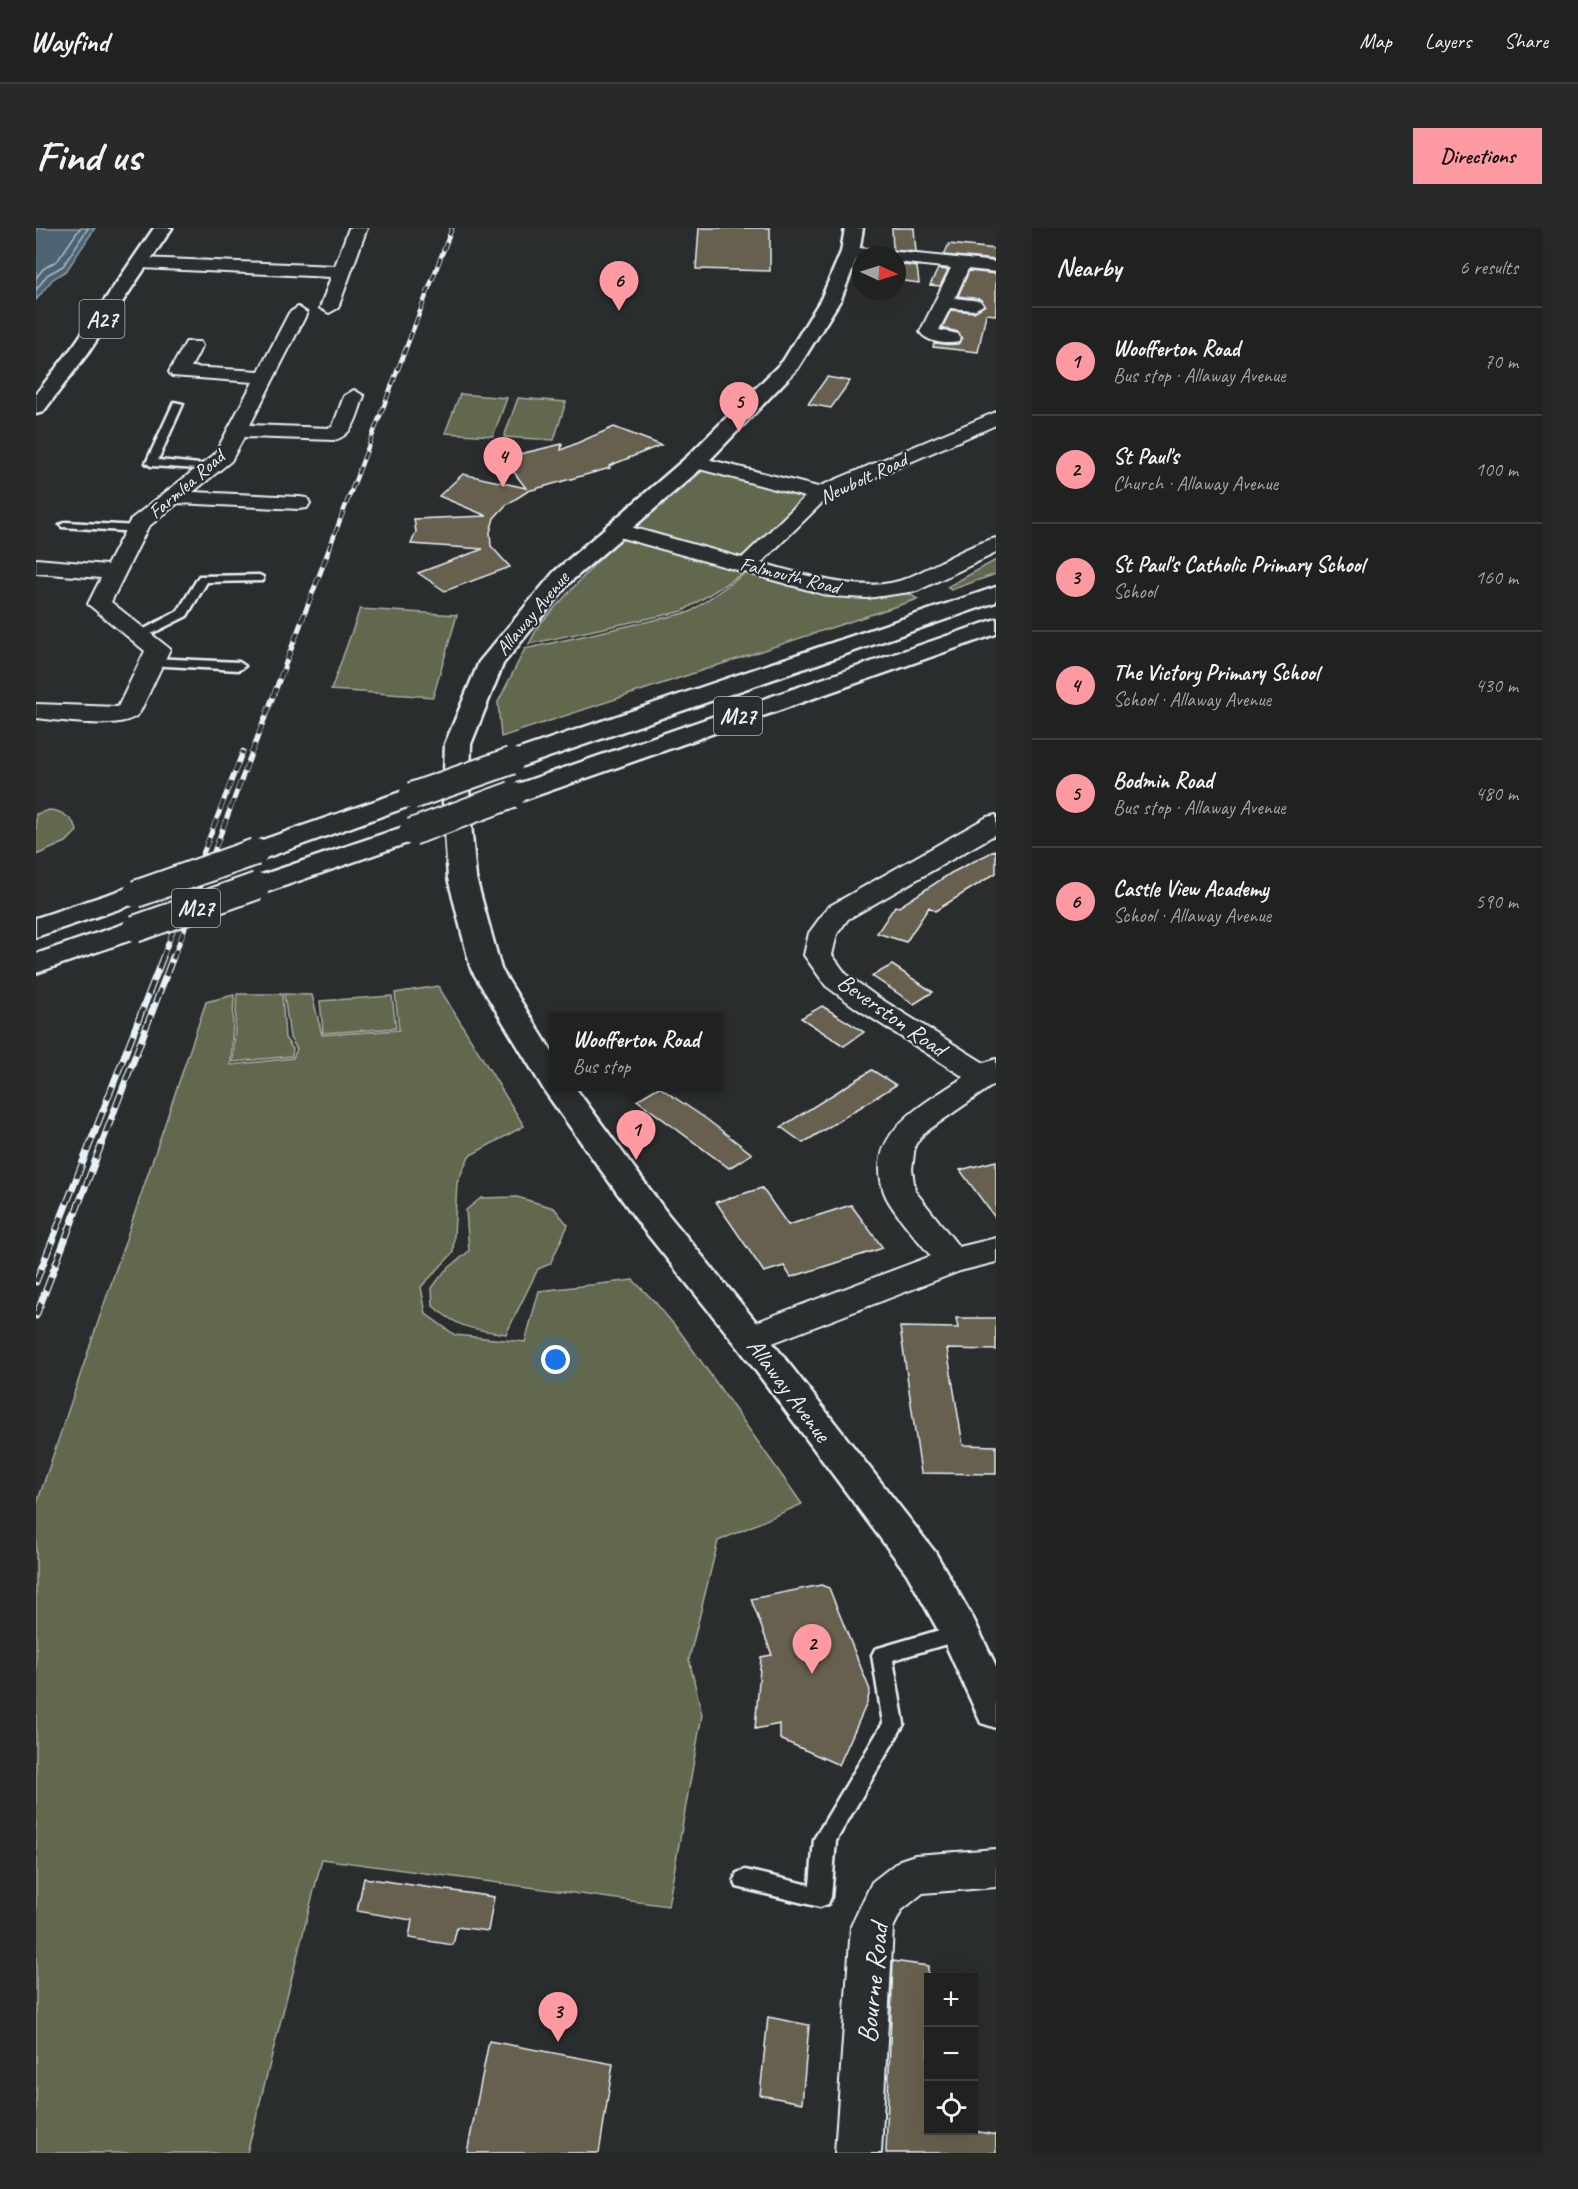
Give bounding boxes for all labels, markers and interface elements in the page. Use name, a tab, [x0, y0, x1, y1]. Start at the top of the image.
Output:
text: Wayfind	[30, 24, 109, 59]
text: Map	[1359, 28, 1392, 54]
text: Layers	[1425, 28, 1471, 54]
text: Share	[1504, 28, 1548, 54]
button: Directions	[1413, 128, 1542, 184]
text: Find us	[36, 130, 141, 183]
north arrow	[852, 246, 906, 300]
text: Nearby	[1056, 251, 1121, 284]
text: 6 results	[1459, 255, 1518, 280]
pin: 6	[600, 262, 638, 311]
road number: A27	[80, 300, 124, 338]
text: Woofferton Road	[1113, 335, 1239, 363]
text: 1	[1071, 349, 1080, 374]
text: 70 m	[1484, 349, 1518, 374]
text: Bus stop · Allaway Avenue	[1113, 363, 1286, 388]
pin: 5	[720, 382, 758, 432]
pin: 4	[484, 438, 522, 487]
street label: Farmlea Road	[143, 442, 232, 524]
text: St Paul's	[1113, 443, 1179, 471]
street label: Newbolt Road	[815, 446, 914, 510]
text: 2	[1071, 457, 1080, 482]
text: 100 m	[1475, 457, 1518, 482]
text: Church · Allaway Avenue	[1113, 471, 1278, 496]
street label: Falmouth Road	[738, 551, 845, 601]
text: St Paul's Catholic Primary School	[1113, 551, 1364, 579]
street label: Allaway Avenue	[490, 565, 576, 660]
text: 3	[1071, 565, 1080, 590]
text: 160 m	[1475, 565, 1518, 590]
text: School	[1113, 579, 1156, 604]
text: The Victory Primary School	[1113, 659, 1319, 687]
text: 4	[1071, 673, 1080, 698]
text: 430 m	[1475, 673, 1518, 698]
text: School · Allaway Avenue	[1113, 687, 1271, 712]
road number: M27	[714, 697, 762, 735]
text: Bodmin Road	[1113, 767, 1213, 795]
text: 5	[1071, 781, 1080, 806]
text: 480 m	[1475, 781, 1518, 806]
text: Bus stop · Allaway Avenue	[1113, 795, 1286, 820]
text: Castle View Academy	[1113, 875, 1268, 903]
road number: M27	[172, 889, 220, 927]
text: 6	[1071, 889, 1080, 914]
text: 590 m	[1475, 889, 1518, 914]
text: School · Allaway Avenue	[1113, 903, 1271, 928]
street label: Beverston Road	[832, 967, 955, 1065]
popup	[549, 1013, 723, 1091]
text: Woofferton Road	[573, 1026, 699, 1054]
text: Bus stop	[573, 1054, 630, 1079]
pin: 1	[616, 1110, 656, 1160]
street label: Allaway Avenue	[740, 1332, 839, 1449]
your location	[541, 1345, 570, 1374]
pin: 2	[792, 1624, 832, 1674]
street label: Bourne Road	[849, 1917, 897, 2045]
map controls	[924, 1973, 978, 2135]
button: +	[924, 1973, 978, 2027]
pin: 3	[538, 1992, 578, 2042]
button: −	[924, 2027, 978, 2081]
button: locate	[924, 2081, 978, 2135]

